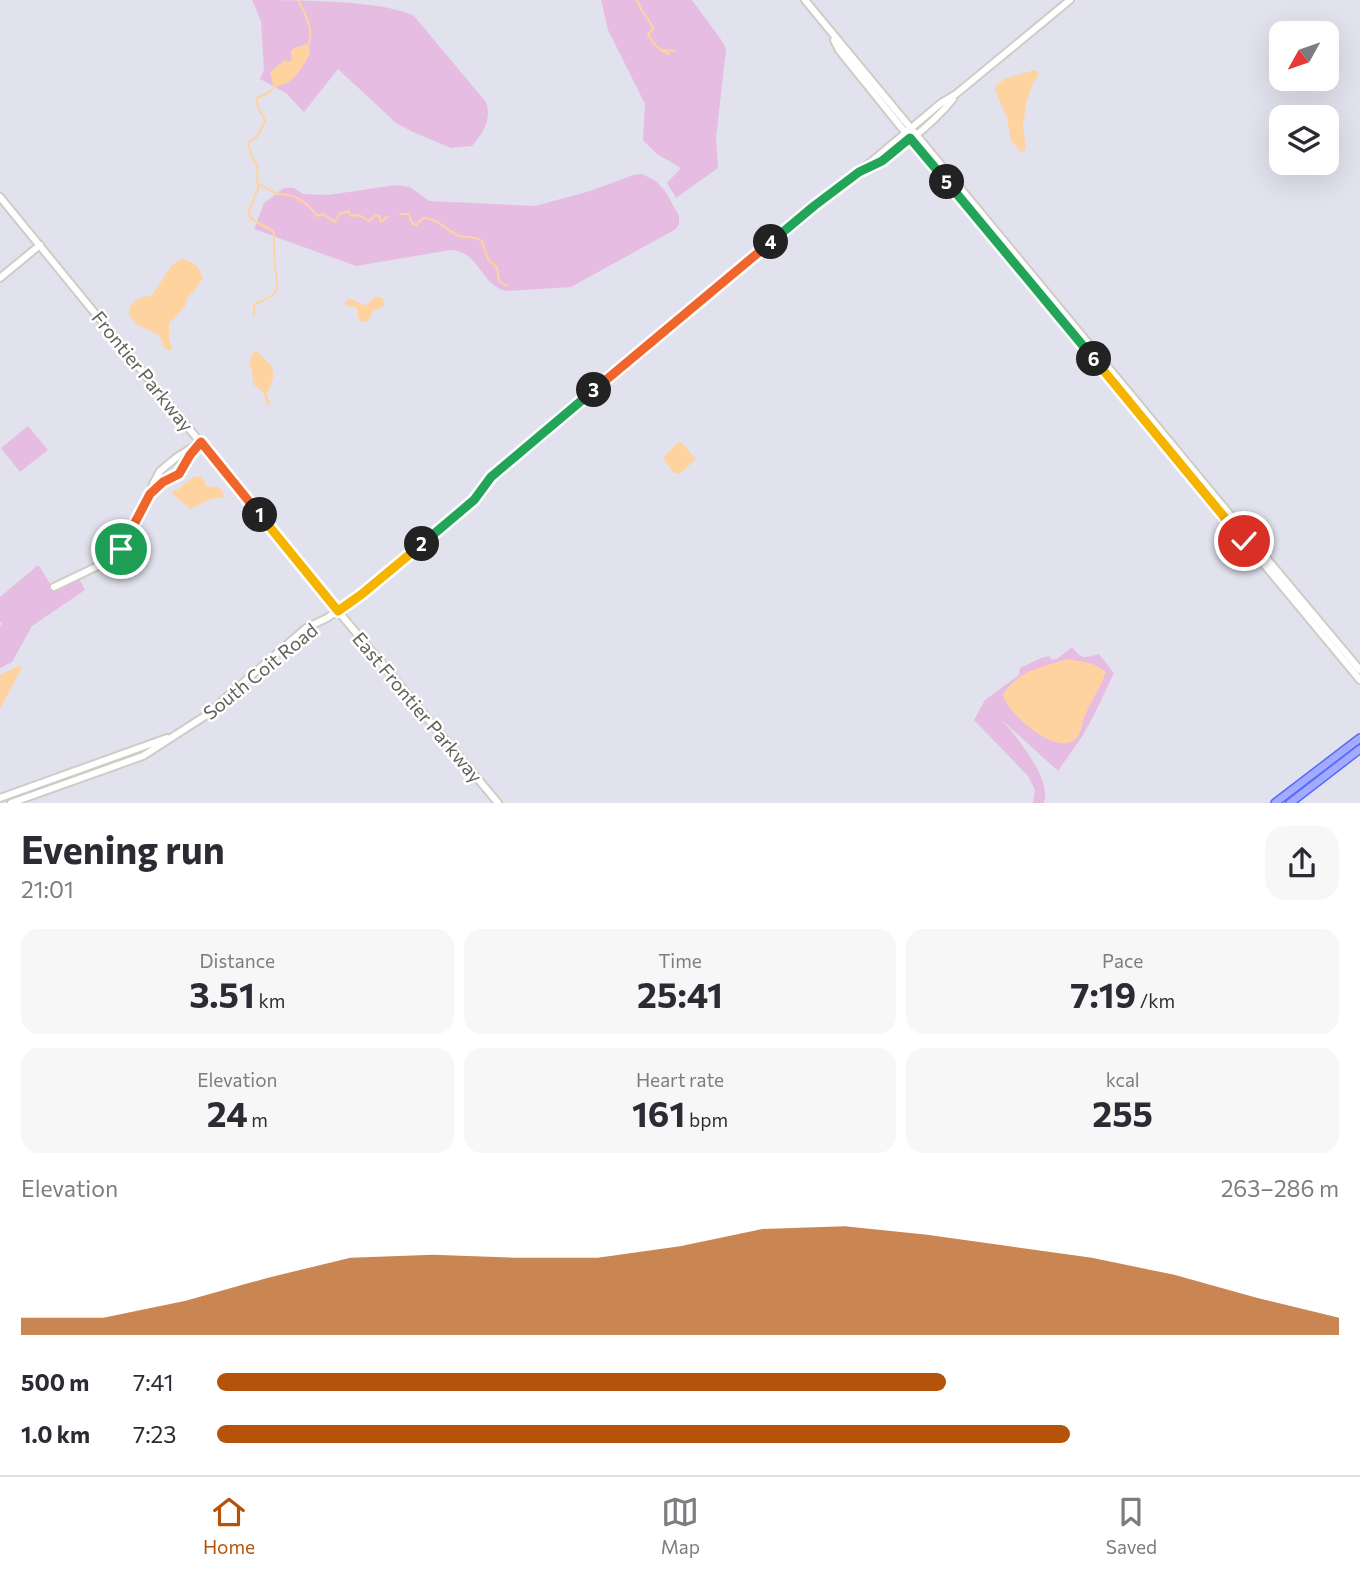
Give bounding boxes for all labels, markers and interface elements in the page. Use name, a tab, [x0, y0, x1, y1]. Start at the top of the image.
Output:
north arrow	[1269, 21, 1339, 91]
map controls	[1269, 21, 1339, 175]
button: layers	[1269, 105, 1339, 175]
pin: 5	[930, 164, 964, 200]
text: 5	[941, 170, 952, 193]
pin: 4	[754, 224, 788, 260]
text: 4	[765, 230, 776, 253]
street label: Frontier Parkway	[87, 306, 199, 436]
pin: 6	[1076, 342, 1112, 376]
text: 6	[1088, 347, 1099, 370]
pin: 3	[576, 372, 612, 408]
text: 3	[588, 378, 599, 401]
pin: 1	[243, 498, 278, 532]
text: 1	[255, 503, 264, 526]
pin	[1214, 511, 1274, 571]
pin	[91, 519, 151, 579]
icon: check	[1225, 522, 1263, 560]
pin: 2	[404, 526, 440, 562]
icon: arrive	[102, 530, 140, 568]
text: 2	[416, 532, 427, 555]
street label: South Coit Road	[198, 618, 322, 724]
street label: East Frontier Parkway	[348, 627, 488, 787]
text: Evening run	[21, 825, 225, 872]
button: share	[1265, 826, 1339, 900]
text: 21:01	[21, 875, 74, 903]
text: Distance	[200, 949, 275, 972]
text: Time	[658, 949, 702, 972]
text: Pace	[1102, 949, 1143, 972]
text: 3.51	[189, 972, 255, 1015]
text: 25:41	[637, 972, 723, 1015]
text: 7:19	[1070, 972, 1136, 1015]
text: km	[255, 989, 285, 1012]
text: /km	[1136, 989, 1175, 1012]
text: Elevation	[197, 1068, 277, 1091]
text: Heart rate	[636, 1068, 724, 1091]
text: kcal	[1106, 1068, 1140, 1091]
text: 24	[207, 1091, 248, 1134]
text: 161	[632, 1091, 685, 1134]
text: 255	[1092, 1091, 1153, 1134]
text: m	[248, 1108, 268, 1131]
text: bpm	[685, 1108, 728, 1131]
text: Elevation	[21, 1174, 118, 1202]
text: 263–286 m	[1221, 1174, 1339, 1202]
text: 500 m	[21, 1368, 89, 1396]
text: 7:41	[133, 1368, 174, 1396]
text: 1.0 km	[21, 1420, 90, 1448]
text: 7:23	[133, 1420, 176, 1448]
tab: Home	[203, 1493, 255, 1558]
tab: Map	[661, 1493, 700, 1558]
tab: Saved	[1106, 1493, 1157, 1558]

